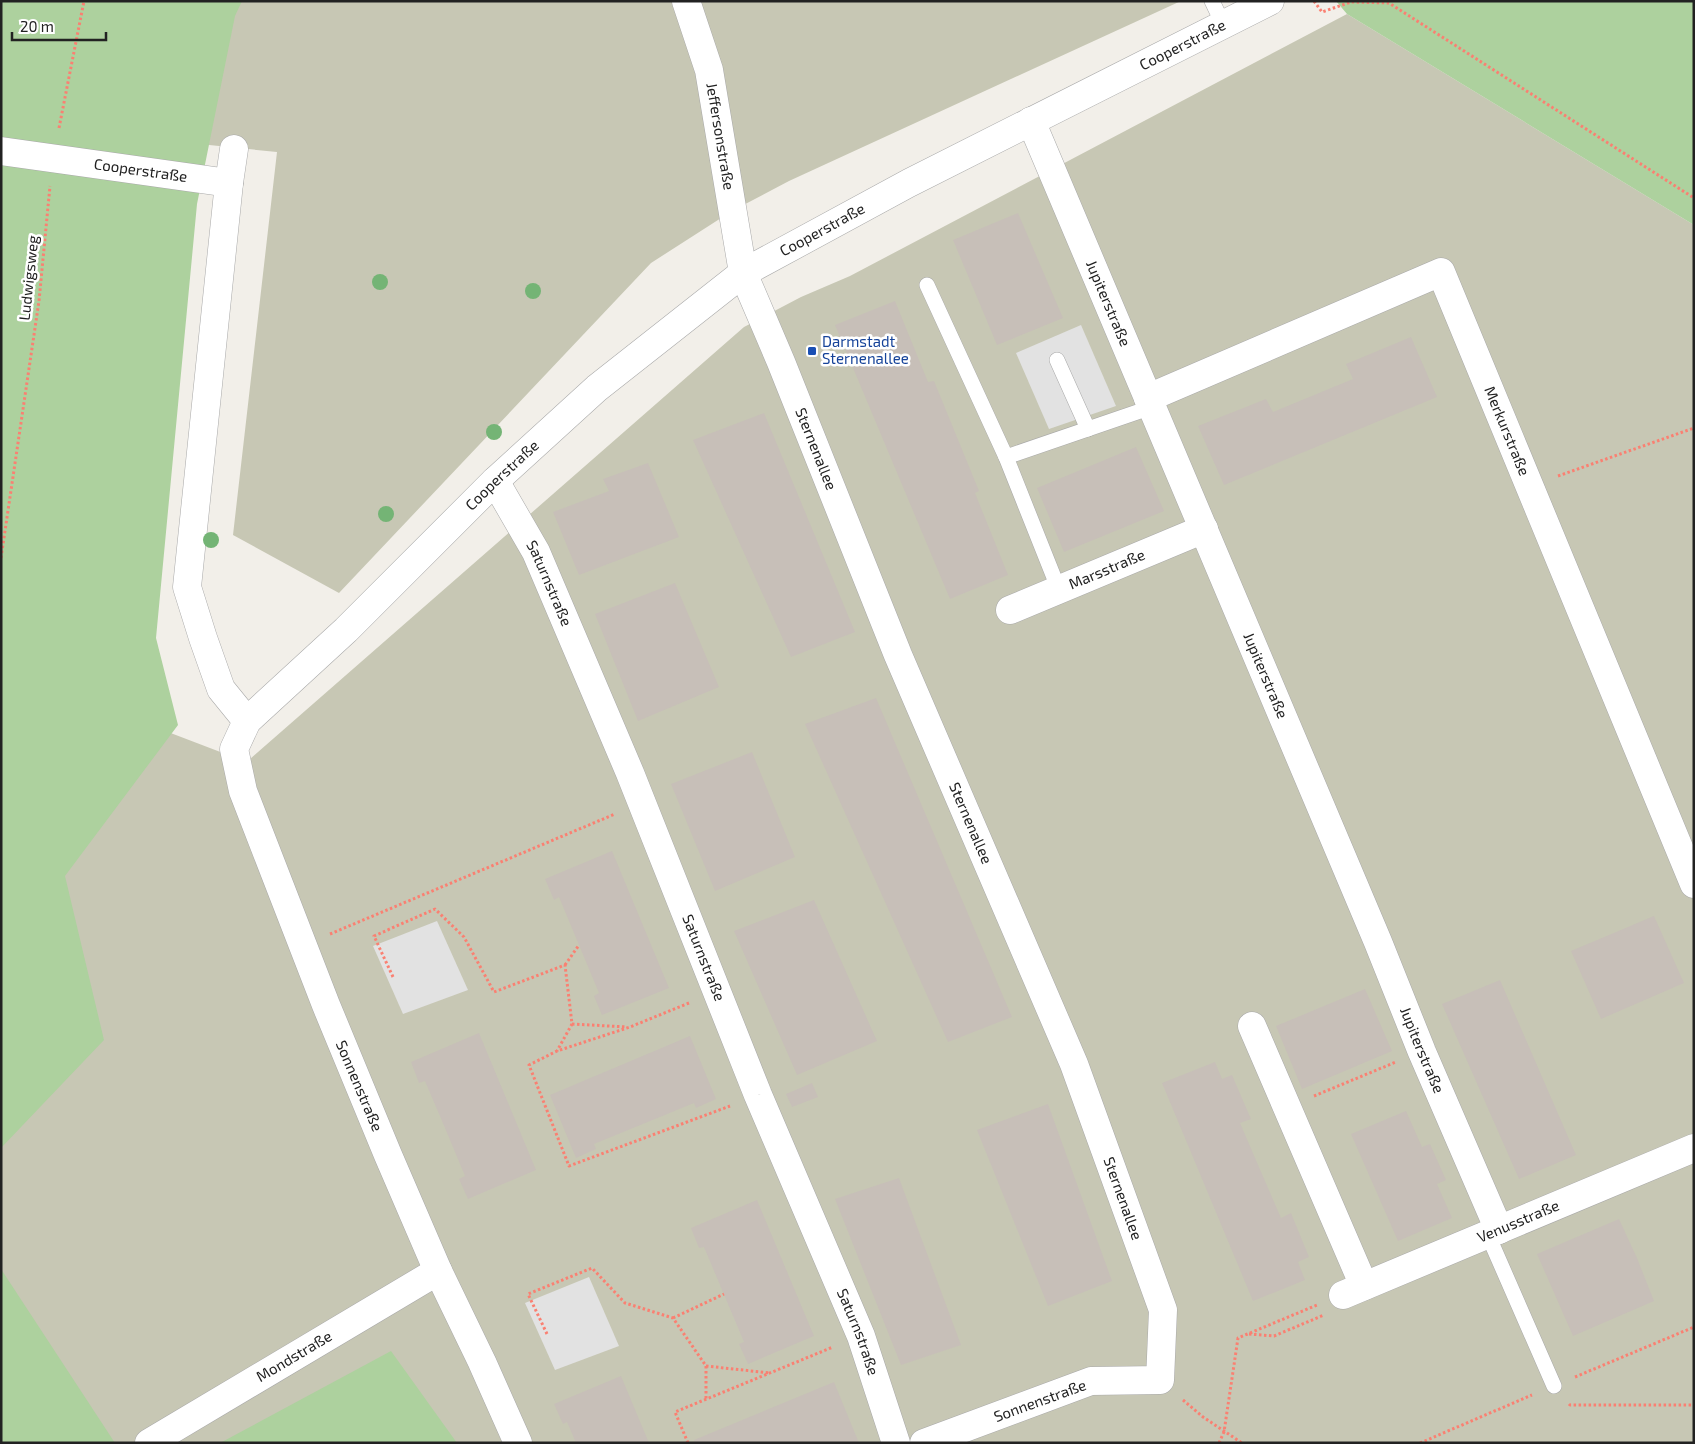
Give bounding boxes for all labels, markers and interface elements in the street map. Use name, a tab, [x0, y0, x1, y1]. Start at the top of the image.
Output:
scale bar	[12, 10, 106, 42]
street label: Cooperstraße	[1136, 15, 1228, 73]
text: 20 m	[20, 17, 54, 35]
street label: Jeffersonstraße	[703, 81, 739, 191]
street label: Cooperstraße	[93, 154, 189, 185]
street label: Cooperstraße	[776, 199, 868, 259]
street label: Ludwigsweg	[15, 234, 41, 321]
street label: Jupiterstraße	[1083, 257, 1135, 349]
place label: Darmstadt Sternenallee	[822, 332, 909, 367]
marker: Darmstadt Sternenallee	[806, 345, 818, 357]
street label: Merkurstraße	[1481, 383, 1534, 478]
street label: Sternenallee	[792, 405, 841, 492]
street label: Cooperstraße	[461, 436, 542, 514]
street label: Saturnstraße	[523, 537, 576, 629]
street label: Marsstraße	[1066, 545, 1147, 593]
street label: Jupiterstraße	[1240, 629, 1292, 721]
street label: Sternenallee	[946, 779, 997, 866]
street label: Saturnstraße	[679, 912, 730, 1003]
street label: Jupiterstraße	[1397, 1004, 1449, 1096]
street label: Sonnenstraße	[333, 1037, 387, 1134]
street label: Sternenallee	[1100, 1154, 1147, 1242]
street label: Venusstraße	[1474, 1196, 1562, 1246]
street label: Saturnstraße	[834, 1286, 883, 1377]
street label: Mondstraße	[253, 1326, 335, 1385]
street label: Sonnenstraße	[991, 1375, 1088, 1425]

